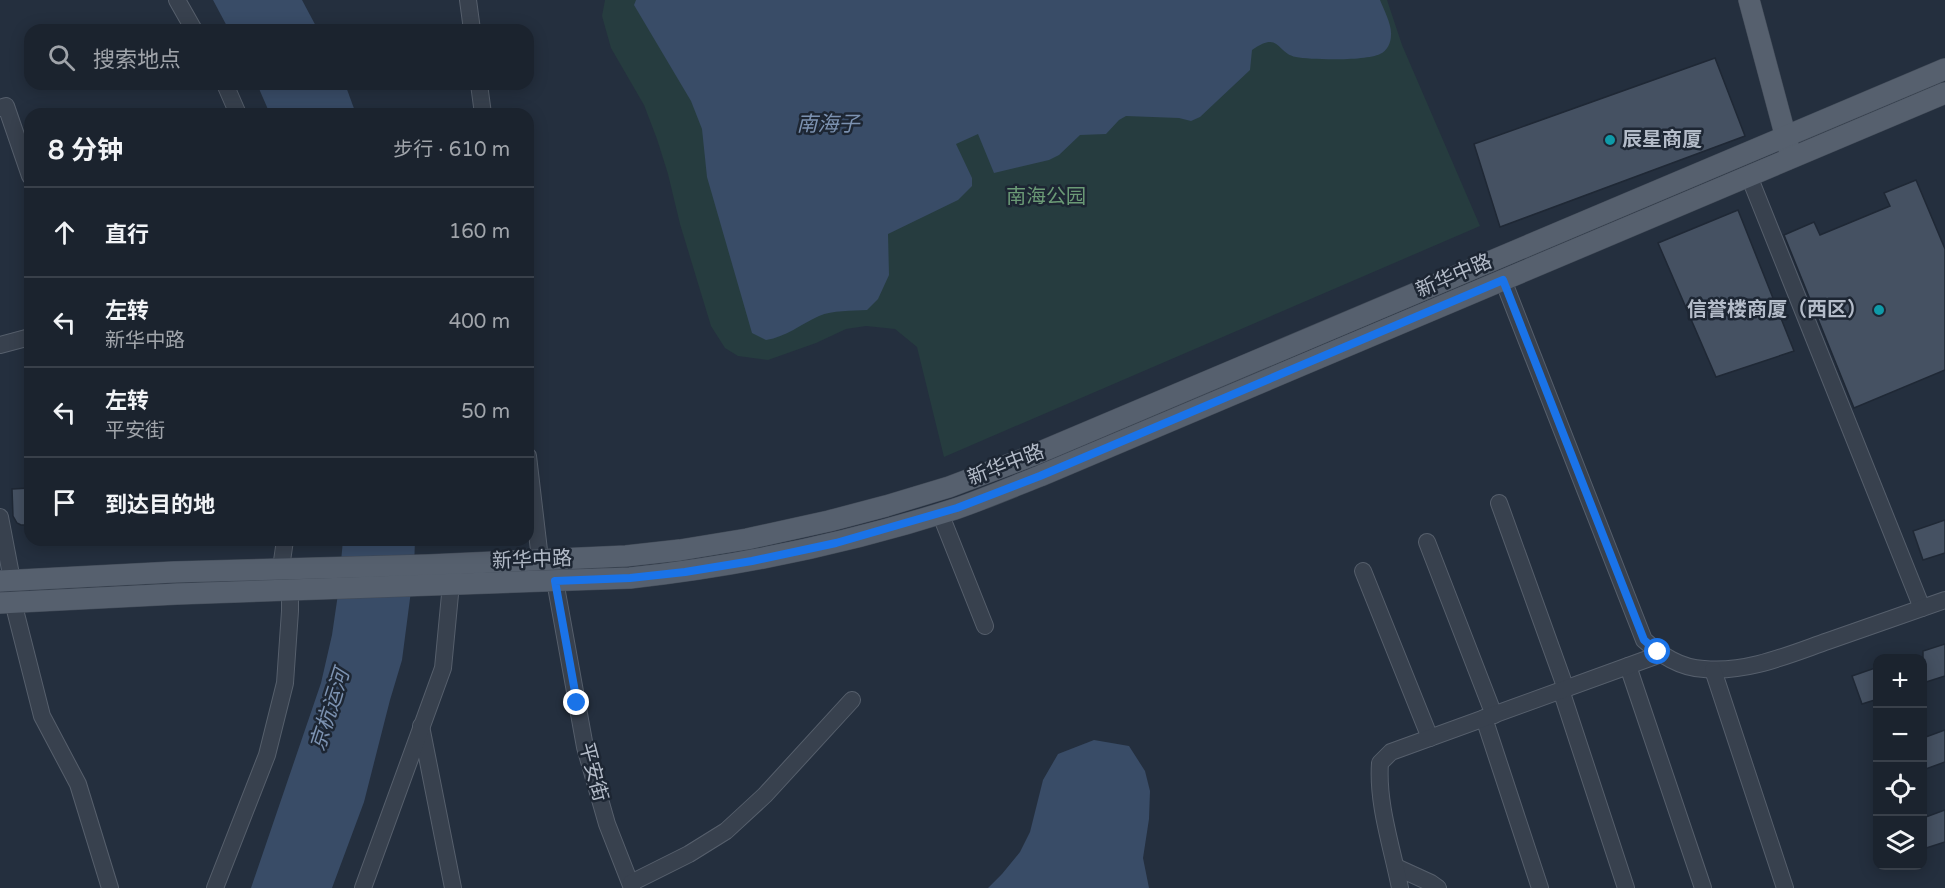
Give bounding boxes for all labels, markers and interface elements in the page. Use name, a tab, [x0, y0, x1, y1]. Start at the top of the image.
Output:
search box	[24, 24, 534, 90]
icon: search	[45, 41, 78, 74]
text: 搜索地点	[93, 47, 181, 73]
water label: 南海子	[797, 112, 861, 137]
place label: 辰星商厦	[1622, 128, 1702, 152]
marker: 辰星商厦	[1603, 133, 1617, 147]
text: 8 分钟	[48, 135, 123, 166]
text: 步行 · 610 m	[393, 138, 510, 162]
park label: 南海公园	[1006, 185, 1086, 209]
icon: ahead	[48, 216, 81, 249]
text: 160 m	[449, 220, 510, 244]
text: 直行	[105, 222, 149, 248]
street label: 新华中路	[1412, 249, 1496, 303]
text: 左转	[105, 298, 149, 324]
place label: 信誉楼商厦（西区）	[1687, 298, 1867, 322]
marker: 信誉楼商厦（西区）	[1872, 303, 1886, 317]
icon: left	[48, 306, 81, 339]
text: 400 m	[449, 310, 510, 334]
text: 新华中路	[105, 329, 185, 353]
text: 左转	[105, 388, 149, 414]
icon: left	[48, 396, 81, 429]
text: 50 m	[461, 400, 510, 424]
text: 平安街	[105, 419, 165, 443]
street label: 新华中路	[964, 439, 1048, 491]
icon: arrive	[48, 486, 81, 519]
text: 到达目的地	[105, 492, 215, 518]
street label: 新华中路	[492, 547, 572, 573]
route start	[1644, 638, 1670, 664]
map controls	[1873, 654, 1927, 870]
button: +	[1873, 654, 1927, 708]
water label: 京杭运河	[305, 662, 356, 754]
route end	[563, 689, 589, 715]
button: −	[1873, 708, 1927, 762]
street label: 平安街	[574, 740, 612, 804]
button: locate	[1873, 762, 1927, 816]
button: layers	[1873, 816, 1927, 870]

